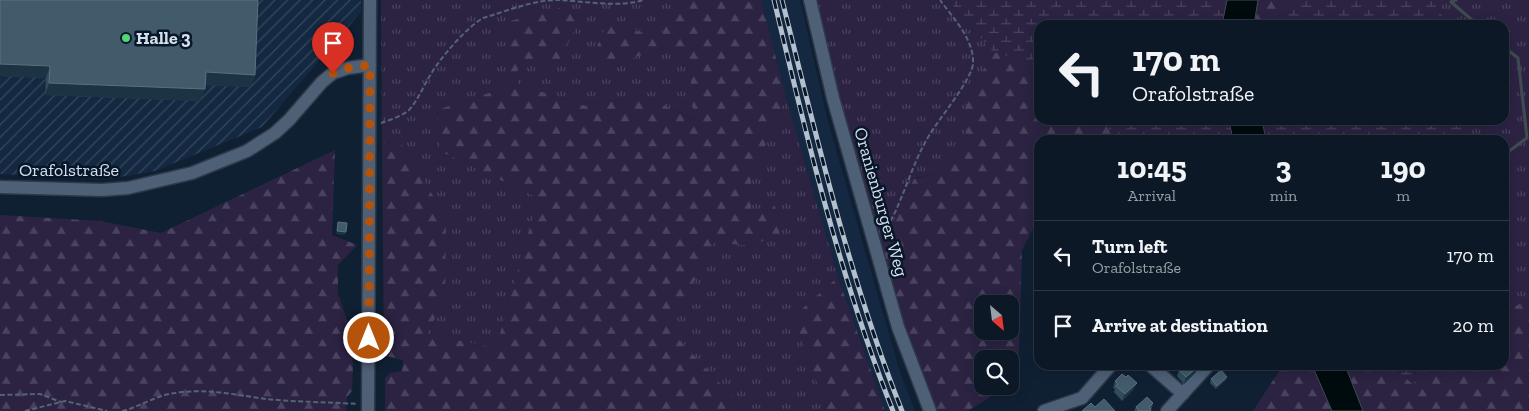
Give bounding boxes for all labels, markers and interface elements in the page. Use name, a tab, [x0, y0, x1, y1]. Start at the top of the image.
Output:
pin	[312, 22, 354, 73]
place label: Halle 3	[136, 27, 191, 49]
icon: arrive	[319, 29, 347, 57]
marker: Halle 3	[120, 32, 132, 44]
text: 170 m	[1132, 38, 1220, 80]
icon: left	[1049, 40, 1114, 105]
text: Orafolstraße	[1132, 80, 1254, 107]
street label: Oranienburger Weg	[849, 125, 913, 279]
text: 10:45	[1117, 150, 1187, 186]
text: 3	[1276, 150, 1292, 186]
text: 190	[1380, 150, 1426, 186]
street label: Orafolstraße	[19, 159, 119, 181]
text: Arrival	[1128, 186, 1176, 205]
text: min	[1270, 186, 1297, 205]
text: m	[1396, 186, 1410, 205]
text: Turn left	[1092, 235, 1167, 258]
icon: left	[1049, 242, 1077, 270]
text: 170 m	[1446, 244, 1494, 267]
text: Orafolstraße	[1092, 258, 1181, 277]
north arrow	[974, 295, 1019, 340]
map controls	[974, 295, 1019, 395]
position arrow	[342, 311, 394, 363]
icon: arrive	[1049, 312, 1077, 340]
text: Arrive at destination	[1092, 314, 1268, 337]
text: 20 m	[1453, 314, 1494, 337]
button: search	[974, 350, 1019, 395]

